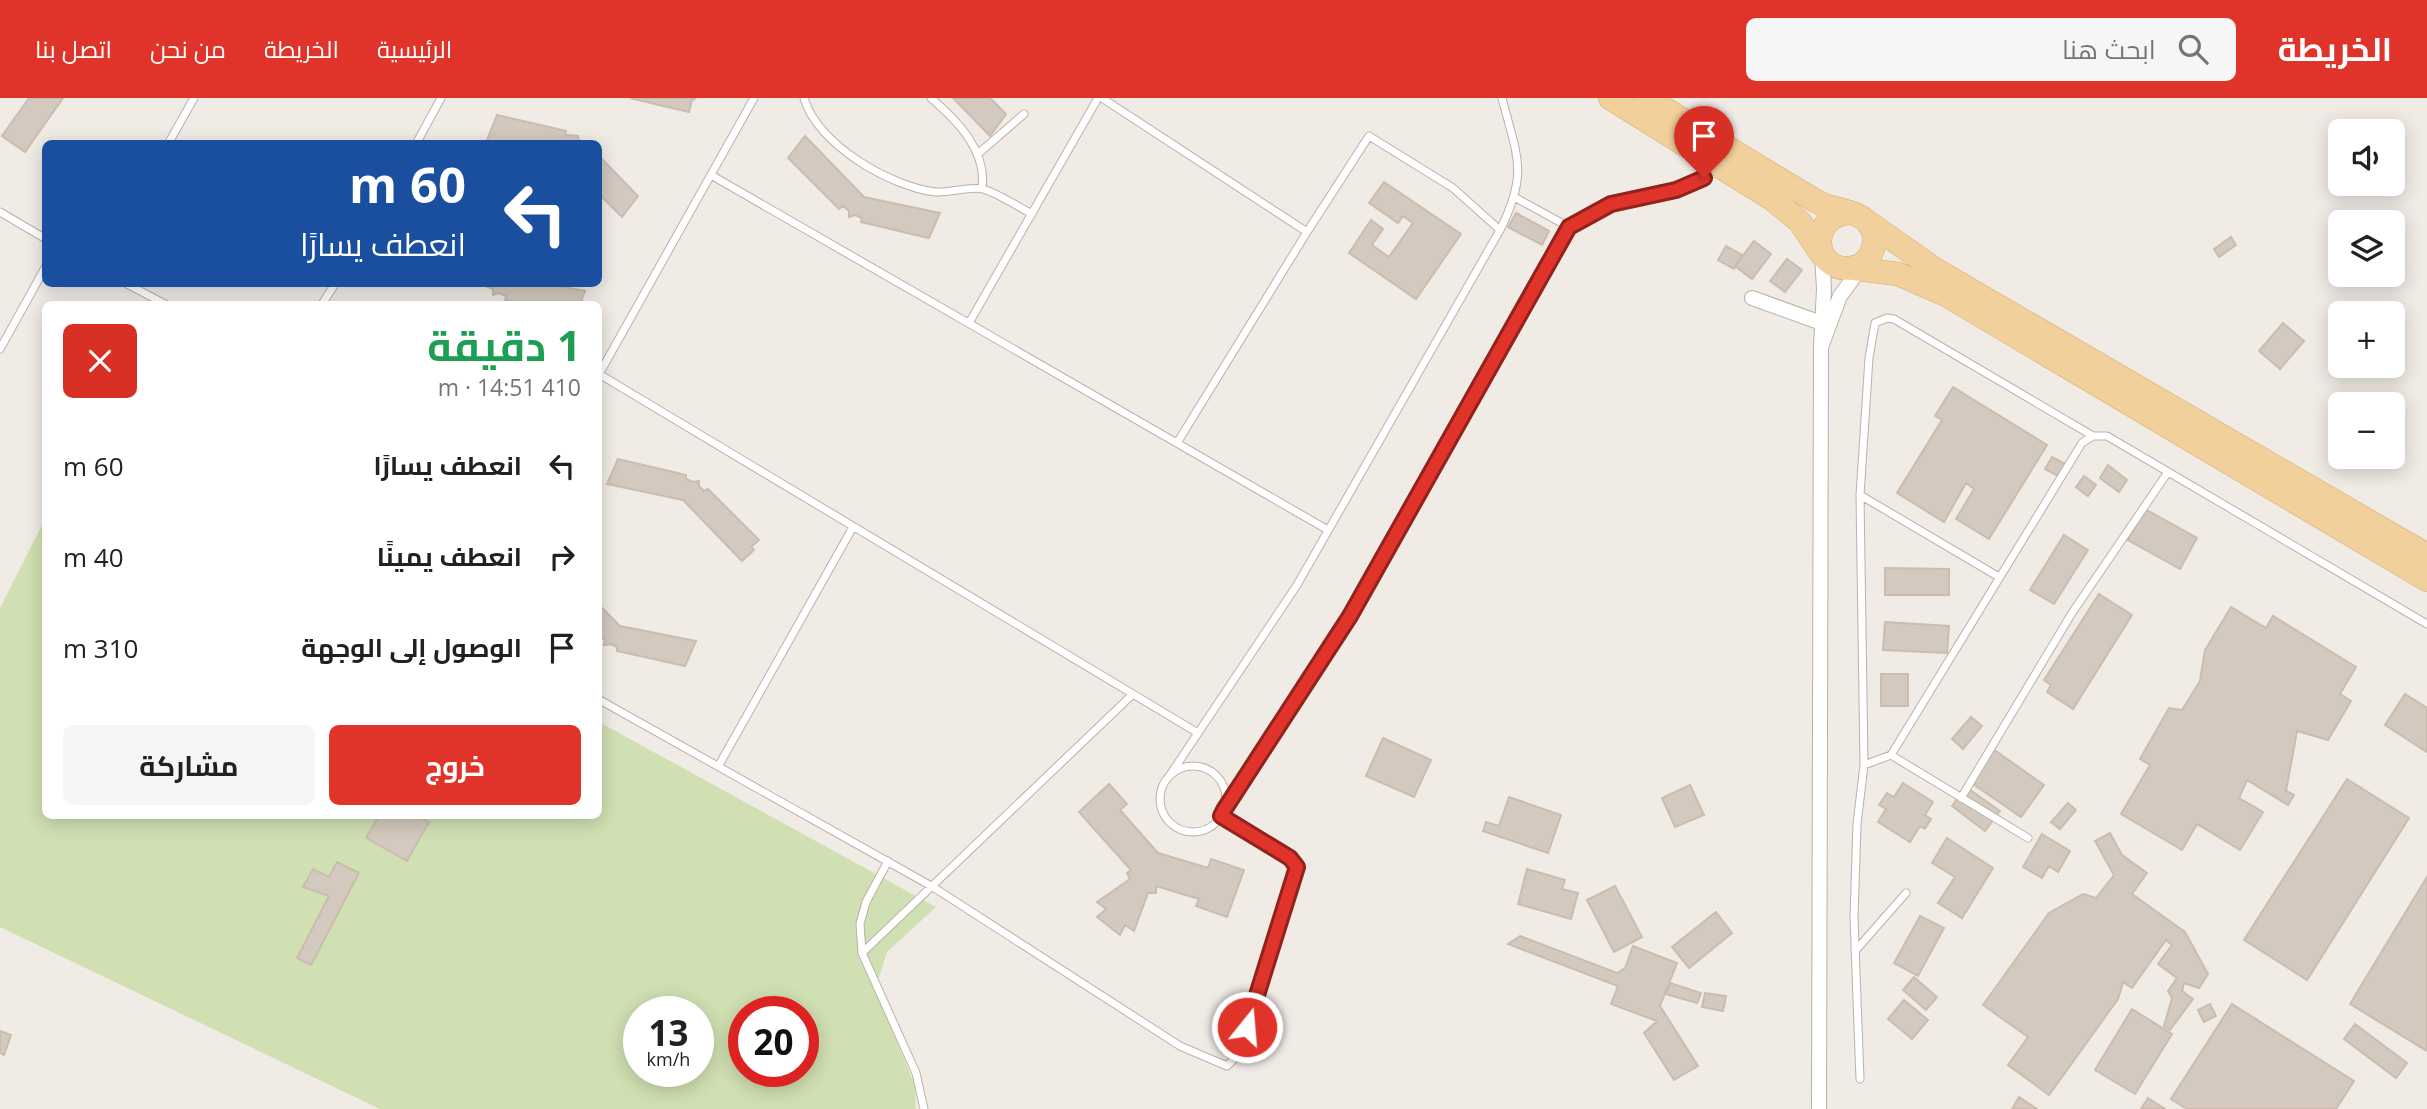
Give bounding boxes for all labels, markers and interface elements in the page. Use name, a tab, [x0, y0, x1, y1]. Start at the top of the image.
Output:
search box	[1746, 18, 2236, 81]
text: الخريطة	[2278, 26, 2392, 71]
icon: search	[2174, 30, 2212, 68]
text: ابحث هنا	[2062, 31, 2156, 67]
text: اتصل بنا	[35, 32, 112, 65]
text: من نحن	[150, 32, 226, 65]
text: الخريطة	[264, 32, 339, 65]
text: الرئيسية	[377, 32, 452, 65]
pin	[1674, 106, 1734, 178]
icon: arrive	[1685, 117, 1723, 155]
map controls	[2328, 119, 2405, 469]
button: sound	[2328, 119, 2405, 196]
text: 60 m	[349, 151, 466, 217]
icon: left	[490, 168, 581, 259]
button: layers	[2328, 210, 2405, 287]
text: انعطف يسارًا	[300, 222, 466, 265]
button: +	[2328, 301, 2405, 378]
text: 1 دقيقة	[427, 316, 581, 373]
button: close	[63, 324, 137, 398]
text: 410 m · 14:51	[438, 371, 581, 403]
button: −	[2328, 392, 2405, 469]
text: انعطف يسارًا	[373, 447, 522, 483]
icon: left	[543, 447, 581, 485]
text: 60 m	[63, 448, 124, 484]
text: انعطف يمينًا	[377, 538, 522, 574]
icon: right	[543, 538, 581, 576]
text: 40 m	[63, 539, 124, 575]
text: الوصول إلى الوجهة	[301, 629, 522, 665]
icon: arrive	[543, 629, 581, 667]
text: 310 m	[63, 630, 138, 666]
button: مشاركة	[63, 725, 315, 805]
button: خروج	[329, 725, 581, 805]
position arrow	[1210, 990, 1284, 1064]
speed limit sign: 20	[728, 996, 819, 1087]
text: 13	[648, 1009, 689, 1056]
text: km/h	[647, 1047, 690, 1071]

